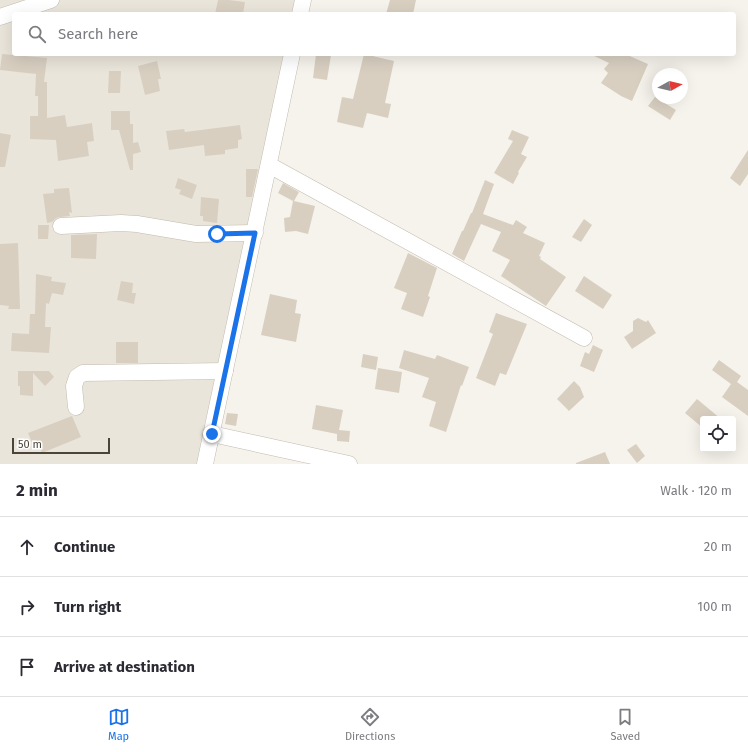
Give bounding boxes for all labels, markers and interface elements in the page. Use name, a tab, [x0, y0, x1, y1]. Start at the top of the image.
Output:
search box	[12, 12, 736, 56]
icon: search	[26, 23, 48, 45]
text: Search here	[58, 25, 138, 43]
north arrow	[652, 68, 688, 104]
route start	[208, 225, 226, 243]
map controls	[700, 416, 736, 452]
button: locate	[700, 416, 736, 452]
route end	[203, 425, 221, 443]
scale bar	[12, 436, 110, 455]
text: 50 m	[18, 438, 42, 451]
text: 2 min	[16, 480, 58, 501]
text: Walk · 120 m	[660, 483, 732, 498]
icon: ahead	[16, 536, 38, 558]
text: Continue	[54, 538, 115, 556]
text: 20 m	[704, 539, 732, 554]
icon: right	[16, 596, 38, 618]
text: Turn right	[54, 598, 121, 616]
text: 100 m	[697, 599, 732, 614]
icon: arrive	[16, 656, 38, 678]
text: Arrive at destination	[54, 658, 195, 676]
tab: Map	[108, 706, 130, 743]
tab: Directions	[345, 706, 395, 743]
tab: Saved	[611, 706, 640, 743]

